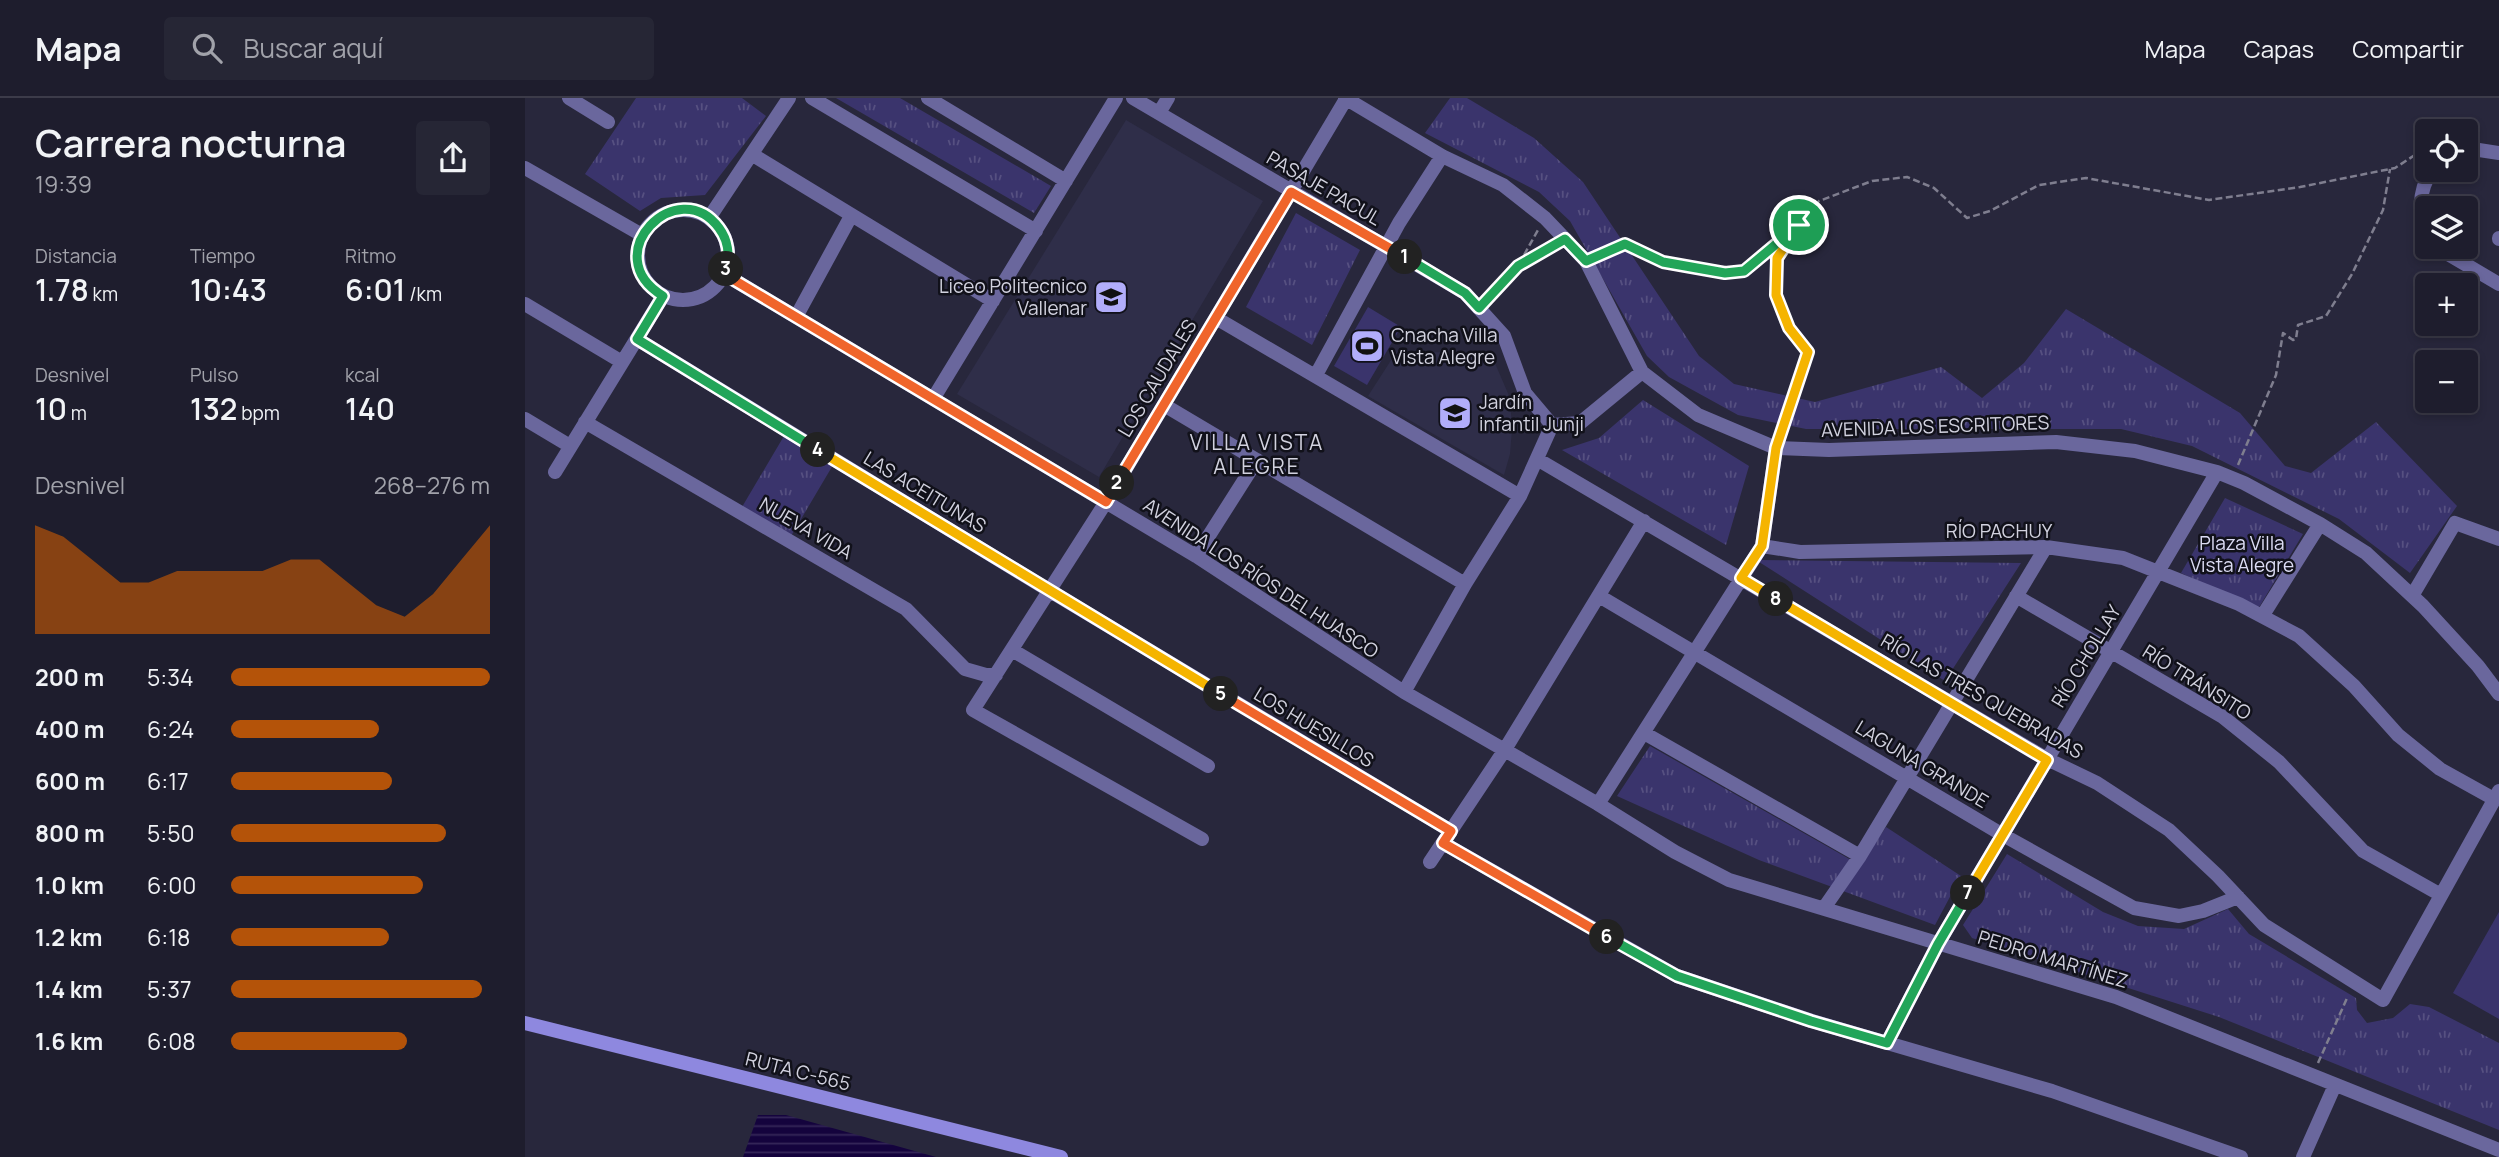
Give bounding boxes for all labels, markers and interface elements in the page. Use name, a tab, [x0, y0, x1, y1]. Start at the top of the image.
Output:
search box	[164, 17, 654, 80]
text: Mapa	[35, 26, 122, 71]
icon: search	[188, 29, 226, 67]
text: Buscar aquí	[244, 30, 383, 66]
text: Mapa	[2145, 32, 2206, 65]
text: Capas	[2244, 32, 2314, 65]
text: Compartir	[2352, 32, 2464, 65]
text: Carrera nocturna	[35, 116, 346, 168]
map controls	[2415, 119, 2478, 413]
button: locate	[2415, 119, 2478, 182]
button: share	[416, 121, 490, 195]
street label: PASAJE PACUL	[1262, 145, 1386, 231]
text: 19:39	[35, 168, 92, 200]
pin	[1769, 195, 1829, 255]
button: layers	[2415, 196, 2478, 259]
icon: arrive	[1780, 206, 1818, 244]
pin: 1	[1387, 240, 1423, 274]
text: Distancia	[35, 243, 117, 269]
text: Tiempo	[190, 243, 255, 269]
text: Ritmo	[345, 243, 396, 269]
text: 1	[1400, 243, 1409, 269]
pin: 3	[709, 252, 743, 286]
text: 3	[720, 255, 731, 281]
text: 1.78	[35, 269, 89, 310]
text: 10:43	[190, 269, 267, 310]
text: 6:01	[345, 269, 405, 310]
place label: Liceo Politecnico Vallenar	[939, 273, 1087, 321]
button: +	[2415, 273, 2478, 336]
school or university icon: Liceo Politecnico Vallenar	[1092, 278, 1130, 316]
text: km	[89, 281, 118, 307]
text: /km	[405, 281, 442, 307]
street label: LOS CAUDALES	[1112, 314, 1203, 442]
place label: Cnacha Villa Vista Alegre	[1391, 322, 1498, 370]
sports icon: Cnacha Villa Vista Alegre	[1348, 327, 1386, 365]
button: −	[2415, 350, 2478, 413]
text: Desnivel	[35, 362, 109, 388]
text: Pulso	[190, 362, 238, 388]
text: kcal	[345, 362, 380, 388]
text: 10	[35, 388, 67, 429]
text: 132	[190, 388, 237, 429]
text: 140	[345, 388, 395, 429]
place label: Jardín infantil Junji	[1479, 389, 1584, 437]
school or university icon: Jardín infantil Junji	[1436, 394, 1474, 432]
text: m	[67, 400, 87, 426]
text: bpm	[237, 400, 280, 426]
street label: AVENIDA LOS ESCRITORES	[1820, 409, 2050, 443]
district label: VILLA VISTA ALEGRE	[1190, 428, 1324, 480]
pin: 4	[801, 432, 835, 468]
text: 4	[812, 436, 823, 462]
street label: LAS ACEITUNAS	[859, 445, 991, 539]
pin: 2	[1099, 466, 1135, 500]
text: Desnivel	[35, 469, 125, 501]
text: 268–276 m	[374, 469, 490, 501]
text: 2	[1111, 469, 1122, 495]
street label: NUEVA VIDA	[755, 491, 857, 565]
street label: AVENIDA LOS RÍOS DEL HUASCO	[1138, 492, 1384, 664]
street label: RÍO PACHUY	[1946, 518, 2053, 544]
park label: Plaza Villa Vista Alegre	[2190, 530, 2294, 578]
pin: 8	[1759, 582, 1793, 616]
text: 8	[1770, 585, 1781, 611]
street label: RÍO CHOLLAY	[2045, 600, 2127, 712]
street label: RÍO LAS TRES QUEBRADAS	[1876, 627, 2088, 765]
street label: RÍO TRÁNSITO	[2138, 638, 2256, 726]
text: 200 m	[35, 661, 104, 693]
text: 5:34	[147, 661, 193, 693]
pin: 5	[1203, 676, 1239, 712]
text: 5	[1215, 680, 1226, 706]
street label: LOS HUESILLOS	[1249, 681, 1379, 773]
text: 400 m	[35, 713, 105, 745]
text: 6:24	[147, 713, 194, 745]
street label: LAGUNA GRANDE	[1851, 714, 1993, 814]
text: 600 m	[35, 765, 105, 797]
text: 6:17	[147, 765, 189, 797]
text: 800 m	[35, 817, 105, 849]
text: 5:50	[147, 817, 194, 849]
text: 1.0 km	[35, 869, 104, 901]
text: 6:00	[147, 869, 196, 901]
pin: 7	[1951, 876, 1985, 910]
text: 7	[1962, 879, 1973, 905]
pin: 6	[1589, 920, 1625, 954]
text: 1.2 km	[35, 921, 102, 953]
text: 6:18	[147, 921, 190, 953]
text: 6	[1601, 923, 1612, 949]
street label: PEDRO MARTÍNEZ	[1975, 924, 2131, 994]
text: 1.4 km	[35, 973, 103, 1005]
text: 5:37	[147, 973, 191, 1005]
text: 1.6 km	[35, 1025, 103, 1057]
text: 6:08	[147, 1025, 196, 1057]
street label: RUTA C-565	[743, 1045, 853, 1097]

